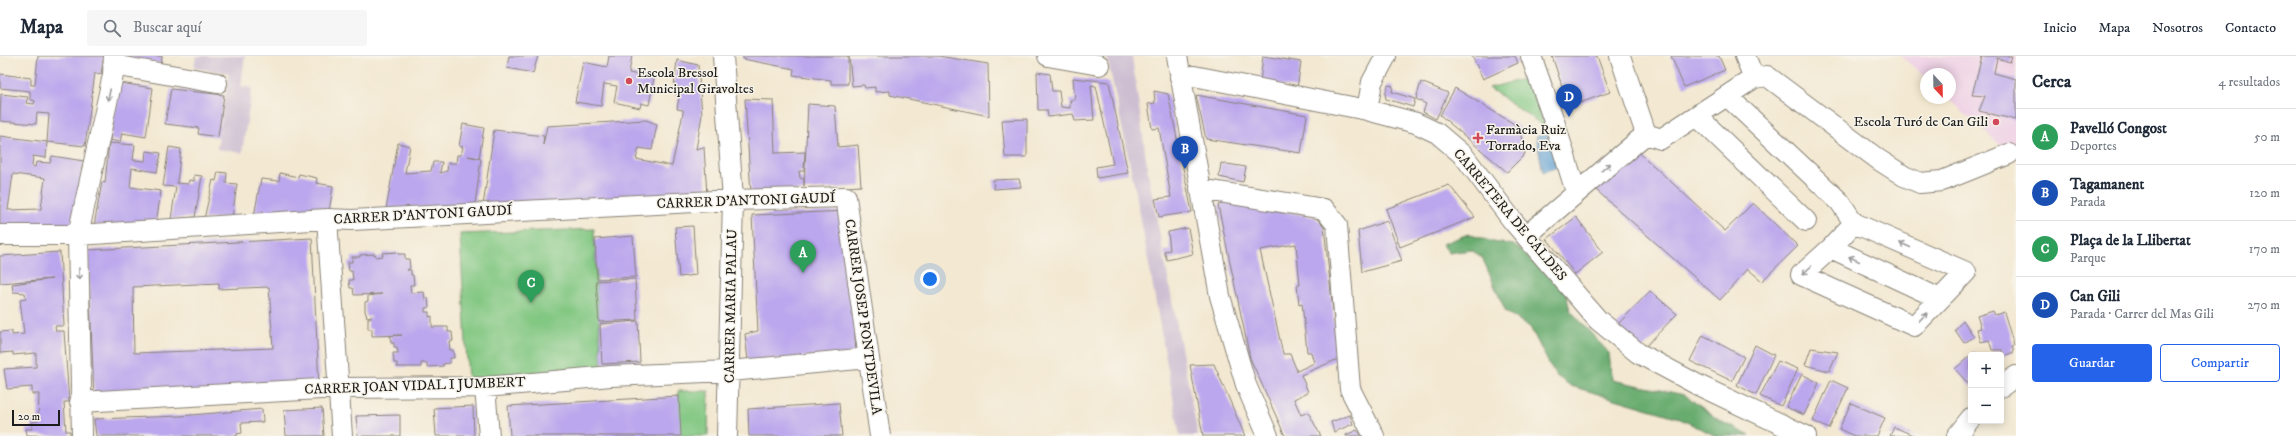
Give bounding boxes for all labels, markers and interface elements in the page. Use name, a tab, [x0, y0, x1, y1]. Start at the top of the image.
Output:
search box	[87, 10, 367, 46]
text: Mapa	[20, 16, 63, 39]
icon: search	[101, 17, 123, 39]
text: Buscar aquí	[133, 18, 201, 37]
text: Inicio	[2043, 19, 2076, 37]
text: Mapa	[2098, 19, 2130, 37]
text: Nosotros	[2152, 19, 2203, 37]
text: Contacto	[2225, 19, 2276, 37]
place label: Escola Bressol Municipal Giravoltes	[637, 64, 754, 98]
north arrow	[1920, 68, 1956, 104]
text: Cerca	[2032, 71, 2071, 93]
text: 4 resultados	[2218, 74, 2280, 90]
marker: Escola Bressol Municipal Giravoltes	[624, 76, 634, 86]
pin: D	[1556, 84, 1582, 117]
one-way arrow	[105, 88, 113, 101]
place label: Escola Turó de Can Gili	[1854, 113, 1988, 131]
marker: Escola Turó de Can Gili	[1991, 117, 2001, 127]
text: Pavelló Congost	[2070, 119, 2167, 138]
place label: Farmàcia Ruiz Torrado, Eva	[1486, 121, 1566, 155]
text: A	[2041, 129, 2049, 145]
text: 50 m	[2254, 129, 2280, 145]
marker: Farmàcia Ruiz Torrado, Eva	[1473, 133, 1483, 143]
pin: B	[1172, 136, 1198, 169]
text: Deportes	[2070, 138, 2117, 154]
street label: CARRETERA DE CALDES	[1449, 145, 1571, 285]
one-way arrow	[1600, 163, 1611, 172]
text: Tagamanent	[2070, 175, 2144, 194]
text: B	[2041, 185, 2049, 201]
text: 120 m	[2249, 185, 2280, 201]
street label: CARRER D'ANTONI GAUDÍ	[656, 189, 837, 213]
text: Parada	[2070, 194, 2105, 210]
street label: CARRER D'ANTONI GAUDÍ	[333, 201, 514, 229]
street label: CARRER JOSEP FONTDEVILA	[840, 218, 886, 417]
street label: CARRER MARIA PALAU	[721, 229, 741, 383]
text: Plaça de la Llibertat	[2070, 231, 2191, 250]
pin: A	[790, 240, 816, 273]
one-way arrow	[1899, 241, 1911, 248]
text: C	[2041, 241, 2049, 257]
text: 170 m	[2249, 241, 2280, 257]
text: Parque	[2070, 250, 2106, 266]
one-way arrow	[1849, 255, 1861, 262]
one-way arrow	[1802, 265, 1812, 275]
one-way arrow	[75, 267, 83, 280]
your location	[920, 269, 940, 289]
pin: C	[518, 270, 544, 303]
text: Can Gili	[2070, 287, 2120, 306]
text: D	[2040, 297, 2050, 313]
text: 270 m	[2248, 297, 2280, 313]
text: Parada · Carrer del Mas Gili	[2070, 306, 2214, 322]
one-way arrow	[1918, 312, 1928, 322]
button: Guardar	[2032, 344, 2152, 382]
button: Compartir	[2160, 344, 2280, 382]
map controls	[1968, 352, 2004, 424]
button: +	[1968, 352, 2004, 388]
street label: CARRER JOAN VIDAL I JUMBERT	[304, 373, 526, 399]
button: −	[1968, 388, 2004, 424]
scale bar	[12, 408, 60, 427]
text: 20 m	[18, 410, 40, 424]

